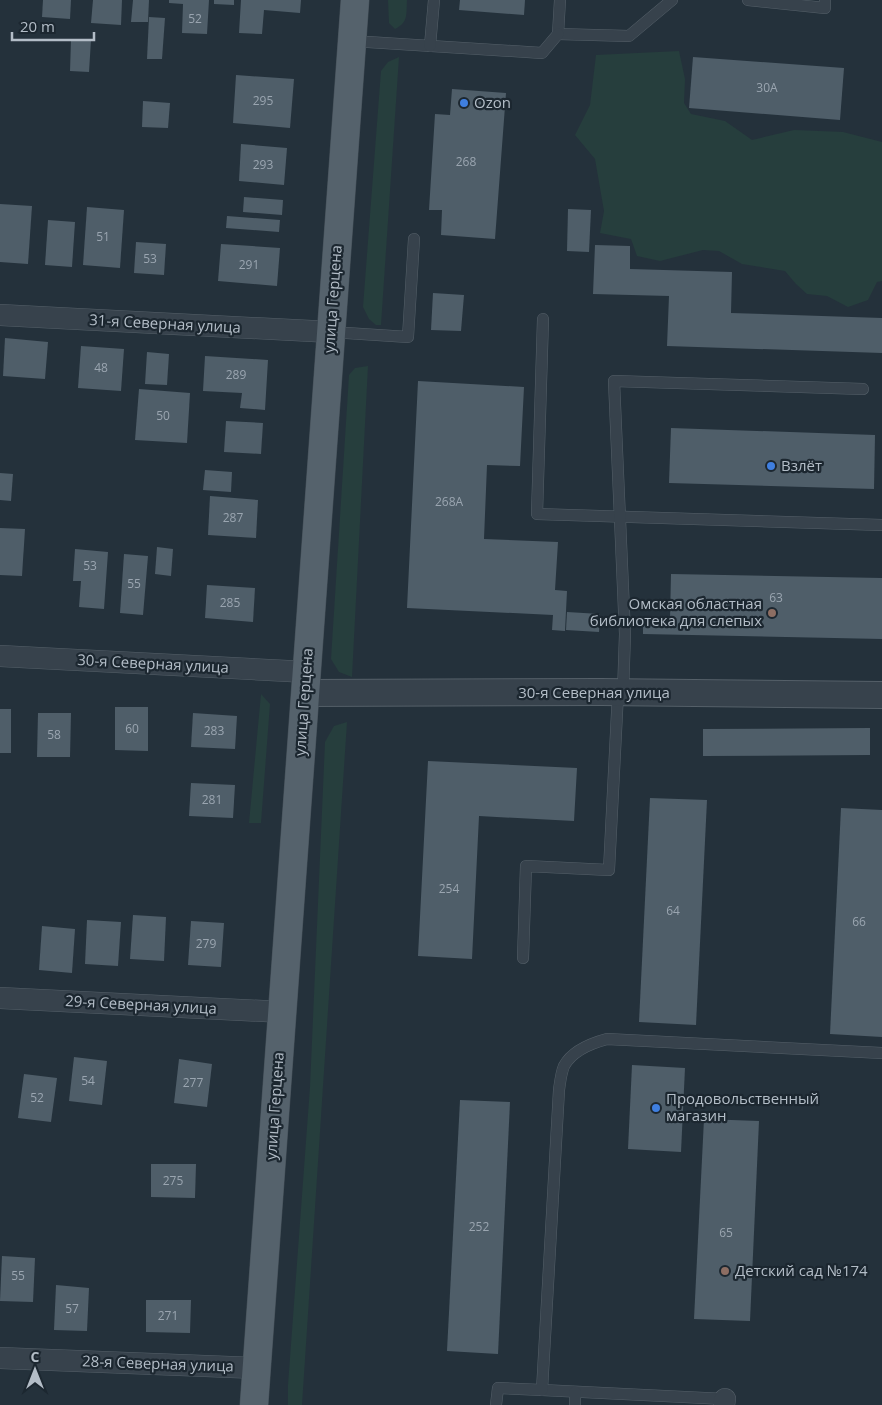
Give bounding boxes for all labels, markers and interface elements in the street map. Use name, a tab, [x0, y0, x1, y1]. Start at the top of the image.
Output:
scale bar	[12, 10, 95, 42]
house number: 52	[188, 10, 202, 27]
text: 20 m	[20, 16, 55, 36]
house number: 30А	[756, 79, 778, 96]
house number: 295	[253, 92, 273, 109]
place label: Ozon	[474, 92, 511, 112]
marker: Ozon	[458, 97, 470, 109]
house number: 268	[456, 153, 476, 170]
house number: 293	[253, 156, 273, 173]
house number: 51	[96, 228, 110, 245]
street label: улица Герцена	[318, 244, 346, 354]
house number: 53	[143, 250, 157, 267]
house number: 291	[239, 256, 259, 273]
street label: 31-я Северная улица	[89, 309, 241, 337]
house number: 48	[94, 359, 108, 376]
house number: 289	[226, 366, 246, 383]
house number: 50	[156, 407, 170, 424]
place label: Взлёт	[781, 455, 822, 475]
marker: Взлёт	[765, 460, 777, 472]
house number: 268А	[435, 493, 463, 510]
house number: 287	[223, 509, 243, 526]
house number: 53	[83, 557, 97, 574]
house number: 55	[127, 575, 141, 592]
house number: 63	[769, 589, 783, 606]
place label: Омская областная библиотека для слепых	[590, 593, 762, 630]
house number: 285	[220, 594, 240, 611]
marker: Омская областная библиотека для слепых	[766, 607, 778, 619]
street label: улица Герцена	[289, 647, 317, 757]
street label: 30-я Северная улица	[77, 649, 229, 677]
street label: 30-я Северная улица	[518, 682, 670, 702]
house number: 60	[125, 720, 139, 737]
house number: 283	[204, 722, 224, 739]
house number: 58	[47, 726, 61, 743]
house number: 281	[202, 791, 222, 808]
house number: 254	[439, 880, 459, 897]
house number: 64	[666, 902, 680, 919]
house number: 66	[852, 913, 866, 930]
house number: 279	[196, 935, 216, 952]
street label: 29-я Северная улица	[65, 990, 217, 1018]
street label: улица Герцена	[260, 1051, 288, 1161]
house number: 54	[81, 1072, 95, 1089]
house number: 277	[183, 1074, 203, 1091]
place label: Продовольственный магазин	[666, 1088, 819, 1125]
house number: 52	[30, 1089, 44, 1106]
marker: Продовольственный магазин	[650, 1102, 662, 1114]
house number: 275	[163, 1172, 183, 1189]
house number: 252	[469, 1218, 489, 1235]
house number: 65	[719, 1224, 733, 1241]
place label: Детский сад №174	[735, 1260, 868, 1280]
marker: Детский сад №174	[719, 1265, 731, 1277]
house number: 55	[11, 1267, 25, 1284]
house number: 57	[65, 1300, 79, 1317]
house number: 271	[158, 1307, 178, 1324]
north arrow	[10, 1345, 60, 1395]
text: С	[31, 1347, 40, 1366]
street label: 28-я Северная улица	[82, 1350, 234, 1376]

